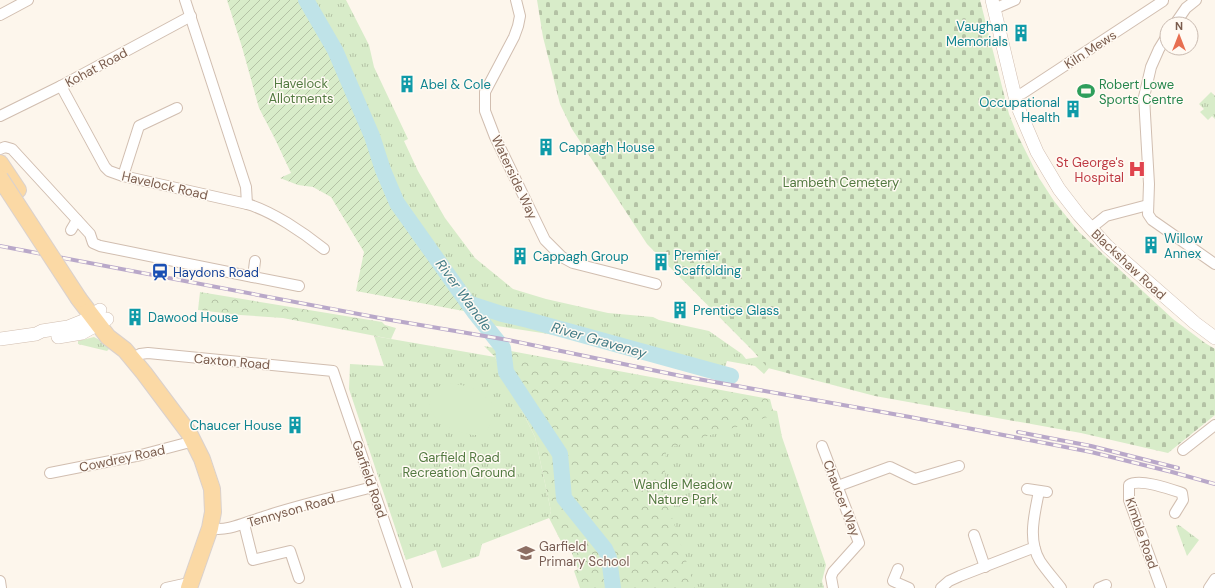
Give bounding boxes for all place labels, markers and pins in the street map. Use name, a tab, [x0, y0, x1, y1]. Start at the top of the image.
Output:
place label: Vaughan Memorials	[946, 18, 1008, 50]
building icon: Vaughan Memorials	[1011, 23, 1031, 43]
building icon: Abel & Cole	[397, 74, 417, 94]
place label: Abel & Cole	[420, 76, 491, 93]
place label: Robert Lowe Sports Centre	[1099, 76, 1184, 108]
sports icon: Robert Lowe Sports Centre	[1076, 81, 1096, 101]
place label: Occupational Health	[979, 94, 1060, 126]
building icon: Occupational Health	[1063, 99, 1083, 119]
building icon: Cappagh House	[536, 137, 556, 157]
place label: Cappagh House	[559, 139, 655, 156]
place label: St George's Hospital	[1056, 154, 1124, 186]
hospital icon: St George's Hospital	[1127, 159, 1147, 179]
place label: Willow Annex	[1164, 230, 1203, 262]
building icon: Willow Annex	[1141, 235, 1161, 255]
building icon: Cappagh Group	[510, 246, 530, 266]
place label: Premier Scaffolding	[674, 247, 741, 279]
place label: Cappagh Group	[533, 248, 629, 265]
building icon: Premier Scaffolding	[651, 252, 671, 272]
station icon: Haydons Road	[150, 262, 170, 282]
place label: Haydons Road	[173, 264, 259, 281]
building icon: Prentice Glass	[670, 300, 690, 320]
place label: Prentice Glass	[693, 302, 779, 319]
building icon: Dawood House	[125, 307, 145, 327]
place label: Dawood House	[148, 309, 239, 326]
building icon: Chaucer House	[285, 415, 305, 435]
place label: Chaucer House	[190, 417, 282, 434]
place label: Garfield Primary School	[539, 538, 629, 570]
school or university icon: Garfield Primary School	[516, 543, 536, 563]

